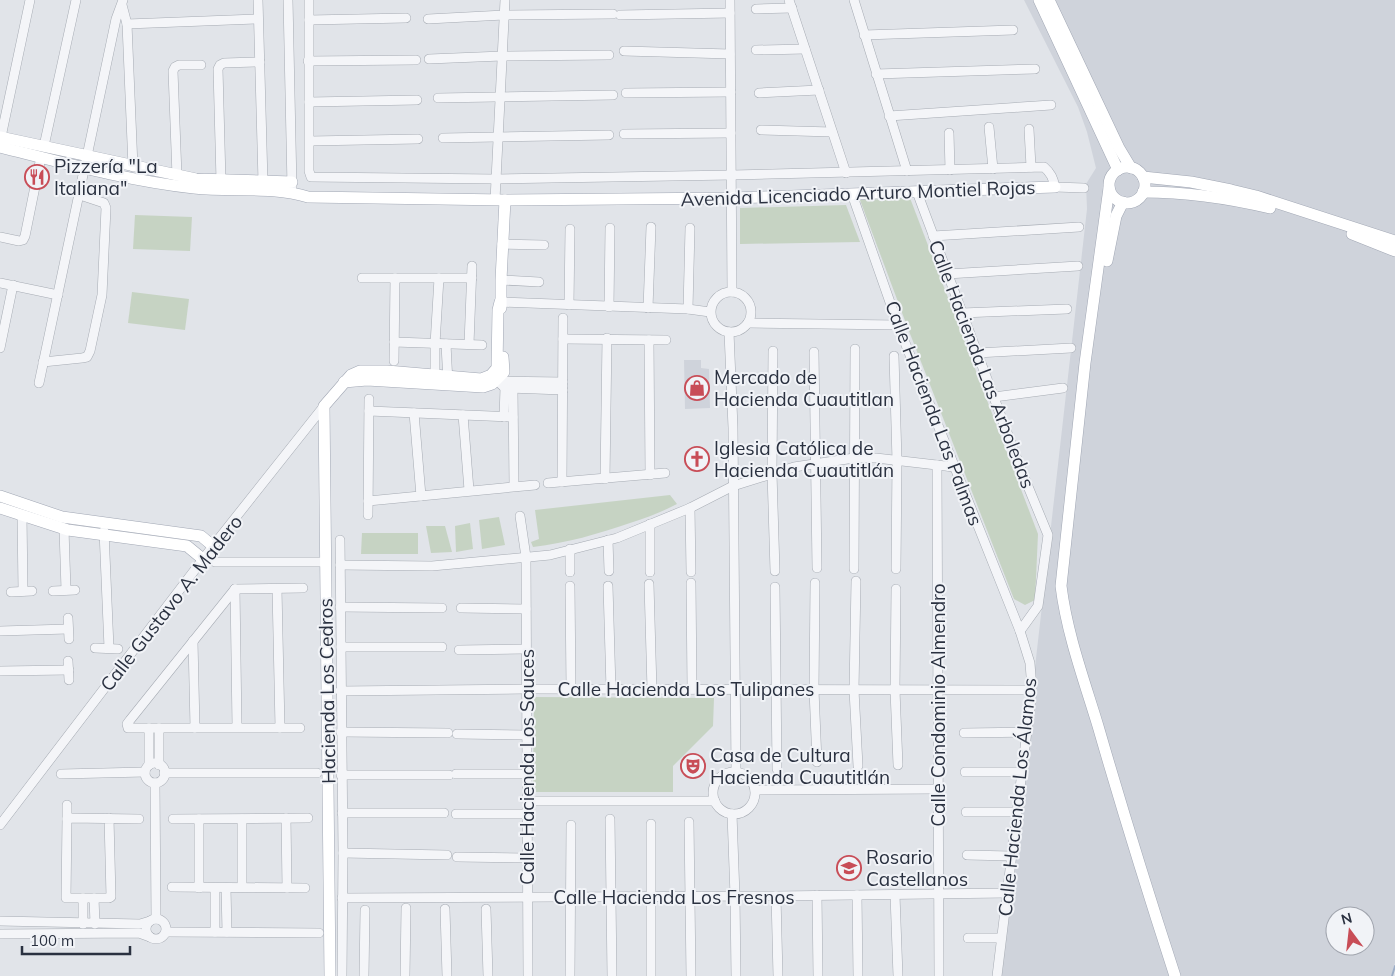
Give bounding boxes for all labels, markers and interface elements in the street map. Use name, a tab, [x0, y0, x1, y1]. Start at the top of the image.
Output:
place label: Pizzería "La Italiana"	[54, 154, 158, 200]
restaurant icon: Pizzería "La Italiana"	[24, 164, 50, 190]
street label: Avenida Licenciado Arturo Montiel Rojas	[680, 175, 1036, 211]
street label: Calle Hacienda Las Arboledas	[924, 237, 1040, 491]
street label: Calle Hacienda Las Palmas	[880, 297, 988, 529]
place label: Mercado de Hacienda Cuautitlan	[714, 365, 894, 411]
shop icon: Mercado de Hacienda Cuautitlan	[684, 375, 710, 401]
place label: Iglesia Católica de Hacienda Cuautitlán	[714, 436, 894, 482]
church icon: Iglesia Católica de Hacienda Cuautitlán	[684, 446, 710, 472]
street label: Calle Gustavo A. Madero	[95, 510, 247, 696]
street label: Calle Condominio Almendro	[926, 583, 950, 827]
street label: Hacienda Los Cedros	[313, 598, 341, 784]
street label: Calle Hacienda Los Sauces	[515, 649, 539, 885]
street label: Calle Hacienda Los Álamos	[993, 676, 1041, 918]
street label: Calle Hacienda Los Tulipanes	[558, 677, 814, 701]
place label: Casa de Cultura Hacienda Cuautitlán	[710, 743, 890, 789]
theatre icon: Casa de Cultura Hacienda Cuautitlán	[680, 753, 706, 779]
place label: Rosario Castellanos	[866, 845, 968, 891]
school or university icon: Rosario Castellanos	[836, 855, 862, 881]
street label: Calle Hacienda Los Fresnos	[553, 885, 795, 909]
north arrow	[1325, 906, 1375, 956]
text: N	[1339, 908, 1354, 929]
scale bar	[22, 924, 130, 956]
text: 100 m	[30, 931, 74, 950]

